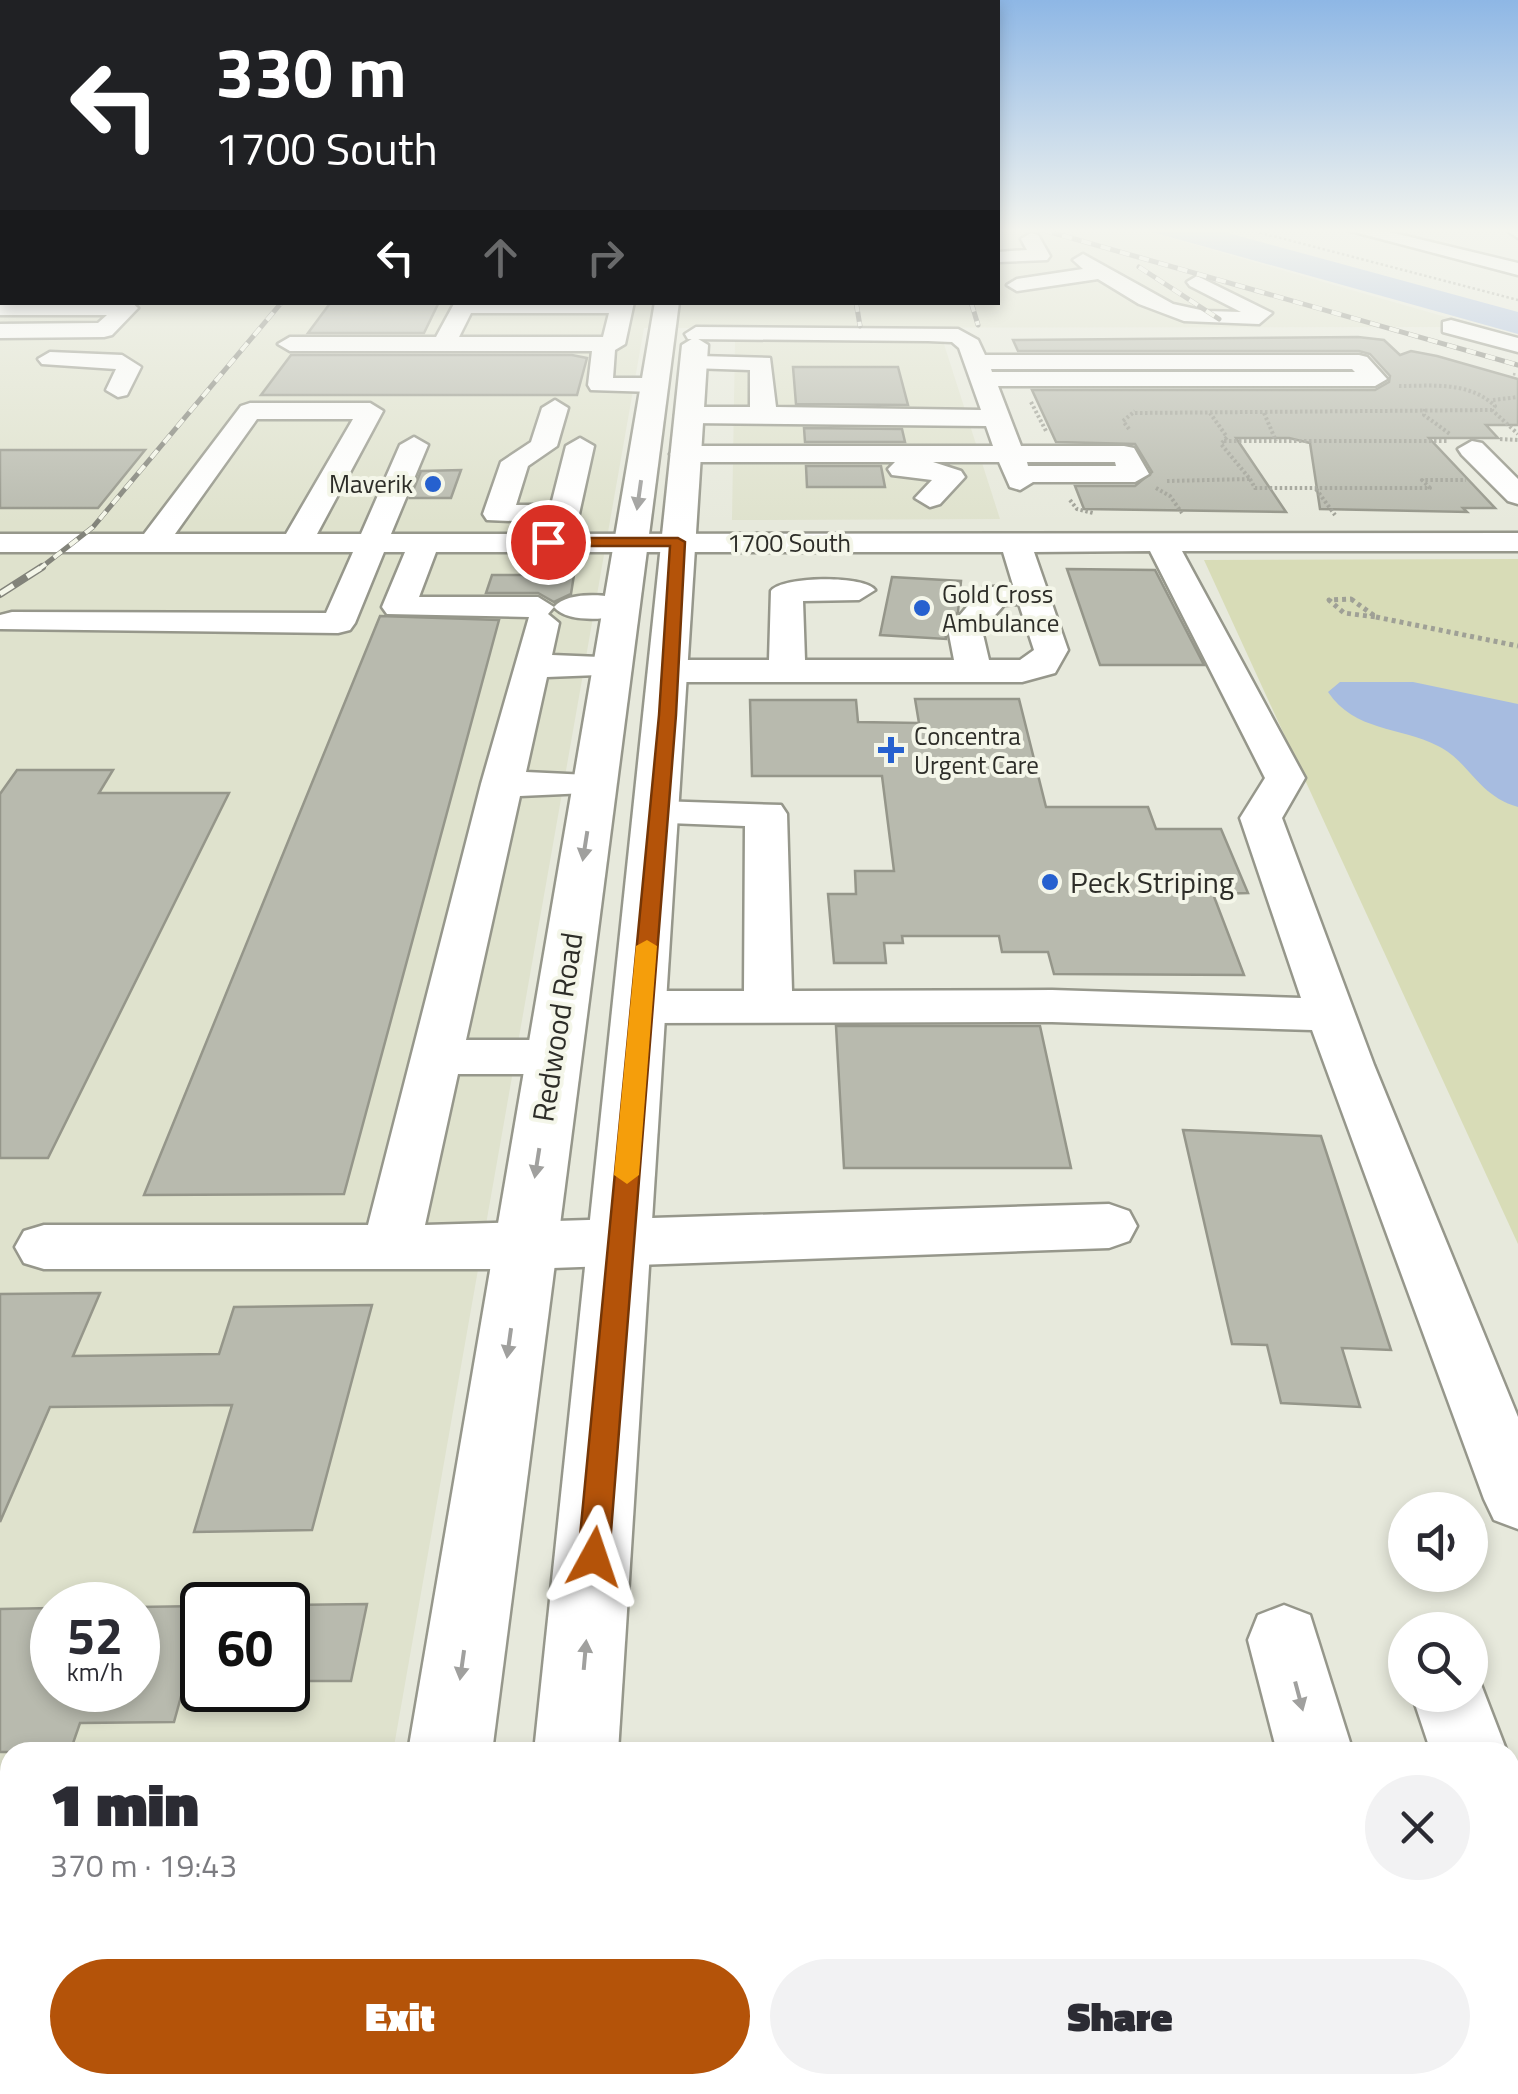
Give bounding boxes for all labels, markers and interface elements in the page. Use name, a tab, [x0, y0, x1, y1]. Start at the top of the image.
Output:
text: 330 m	[215, 18, 407, 124]
icon: left	[50, 40, 180, 170]
text: 1700 South	[215, 114, 438, 182]
icon: left	[368, 230, 423, 285]
icon: ahead	[473, 230, 528, 285]
icon: right	[578, 230, 633, 285]
place label: Maverik	[329, 465, 413, 503]
marker: Maverik	[422, 473, 444, 495]
one-way arrow	[631, 479, 647, 511]
pin	[506, 500, 591, 585]
icon: arrive	[521, 515, 576, 570]
street label: 1700 South	[727, 524, 851, 562]
place label: Gold Cross Ambulance	[942, 575, 1059, 642]
marker: Gold Cross Ambulance	[911, 597, 933, 619]
place label: Concentra Urgent Care	[914, 717, 1039, 784]
marker: Concentra Urgent Care	[878, 737, 904, 763]
one-way arrow	[577, 831, 592, 862]
place label: Peck Striping	[1070, 859, 1234, 905]
marker: Peck Striping	[1039, 871, 1061, 893]
street label: Redwood Road	[519, 929, 595, 1125]
one-way arrow	[528, 1148, 544, 1180]
one-way arrow	[501, 1328, 517, 1360]
map controls	[1388, 1492, 1488, 1712]
button: sound	[1388, 1492, 1488, 1592]
position arrow	[542, 1505, 646, 1609]
speed limit sign: 60	[180, 1582, 310, 1712]
text: 52	[67, 1597, 123, 1673]
button: search	[1388, 1612, 1488, 1712]
one-way arrow	[577, 1639, 593, 1671]
one-way arrow	[453, 1649, 469, 1681]
text: km/h	[67, 1653, 123, 1691]
one-way arrow	[1292, 1681, 1308, 1712]
text: 1 min	[50, 1758, 199, 1849]
button: close	[1365, 1775, 1470, 1880]
text: 370 m · 19:43	[50, 1841, 237, 1889]
button: Exit	[50, 1959, 750, 2074]
button: Share	[770, 1959, 1470, 2074]

